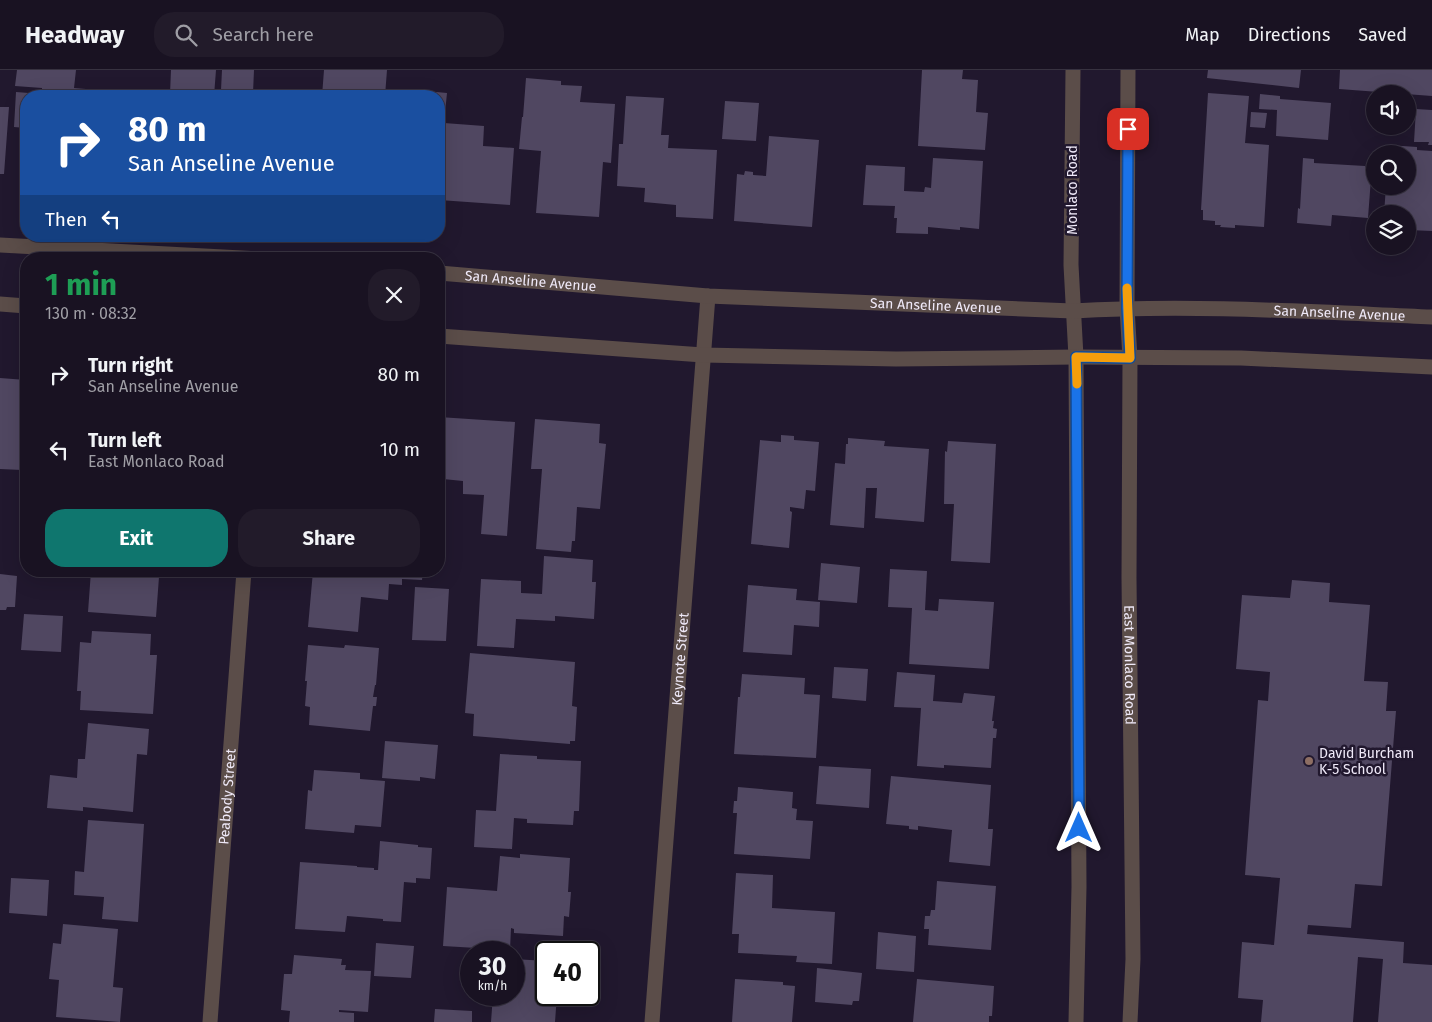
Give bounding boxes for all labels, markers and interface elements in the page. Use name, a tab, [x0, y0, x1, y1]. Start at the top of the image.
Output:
search box	[154, 12, 504, 57]
text: Headway	[25, 21, 124, 49]
icon: search	[172, 21, 200, 49]
text: Search here	[212, 23, 314, 46]
text: Map	[1185, 24, 1220, 46]
text: Directions	[1248, 24, 1330, 46]
text: Saved	[1358, 24, 1407, 46]
map controls	[1366, 85, 1416, 255]
button: sound	[1366, 85, 1416, 135]
text: 80 m	[128, 108, 207, 150]
pin	[1107, 108, 1149, 150]
icon: right	[45, 110, 110, 175]
icon: arrive	[1114, 115, 1142, 143]
street label: Monlaco Road	[1064, 145, 1081, 235]
button: search	[1366, 145, 1416, 195]
text: San Anseline Avenue	[128, 150, 335, 177]
icon: left	[97, 205, 125, 233]
button: layers	[1366, 205, 1416, 255]
text: Then	[45, 208, 87, 231]
text: 1 min	[45, 267, 117, 303]
street label: San Anseline Avenue	[464, 267, 597, 295]
button: close	[368, 269, 420, 321]
street label: San Anseline Avenue	[870, 294, 1002, 317]
street label: San Anseline Avenue	[1273, 302, 1406, 324]
text: 130 m · 08:32	[45, 304, 137, 323]
text: Turn right	[88, 354, 173, 377]
icon: right	[45, 361, 73, 389]
text: 80 m	[378, 363, 420, 386]
text: San Anseline Avenue	[88, 377, 238, 396]
text: Turn left	[88, 429, 162, 452]
icon: left	[45, 436, 73, 464]
text: 10 m	[380, 438, 420, 461]
text: East Monlaco Road	[88, 452, 225, 471]
button: Exit	[45, 509, 228, 567]
button: Share	[238, 509, 420, 567]
street label: East Monlaco Road	[1121, 605, 1139, 725]
street label: Keynote Street	[668, 611, 692, 706]
place label: David Burcham K-5 School	[1319, 745, 1414, 778]
street label: Peabody Street	[215, 747, 239, 845]
marker: David Burcham K-5 School	[1303, 755, 1315, 767]
position arrow	[1052, 801, 1104, 853]
speed limit sign: 40	[535, 941, 600, 1006]
text: 30	[479, 952, 506, 982]
text: km/h	[478, 979, 507, 993]

